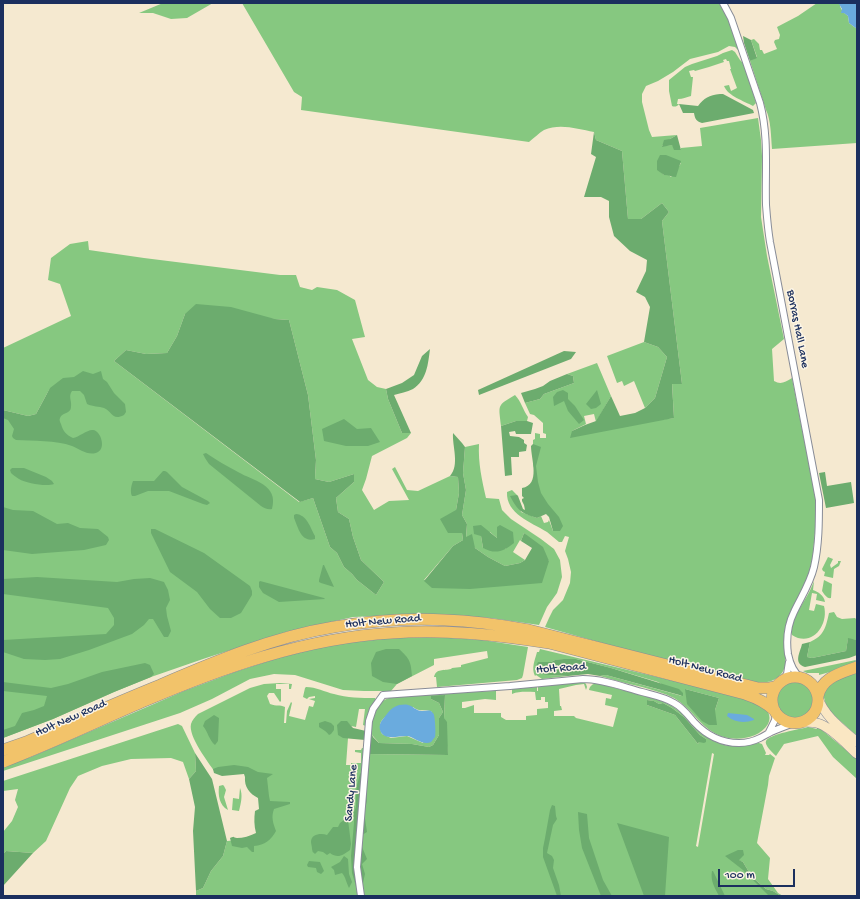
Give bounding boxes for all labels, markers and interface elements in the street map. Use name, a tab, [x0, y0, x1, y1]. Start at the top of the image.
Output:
street label: Borras Hall Lane	[782, 289, 812, 369]
street label: Holt New Road	[345, 612, 421, 632]
street label: Holt New Road	[667, 653, 743, 687]
street label: Holt Road	[536, 660, 586, 678]
street label: Holt New Road	[33, 697, 109, 741]
street label: Sandy Lane	[342, 764, 362, 822]
scale bar	[720, 861, 797, 887]
text: 100 m	[725, 869, 755, 883]

